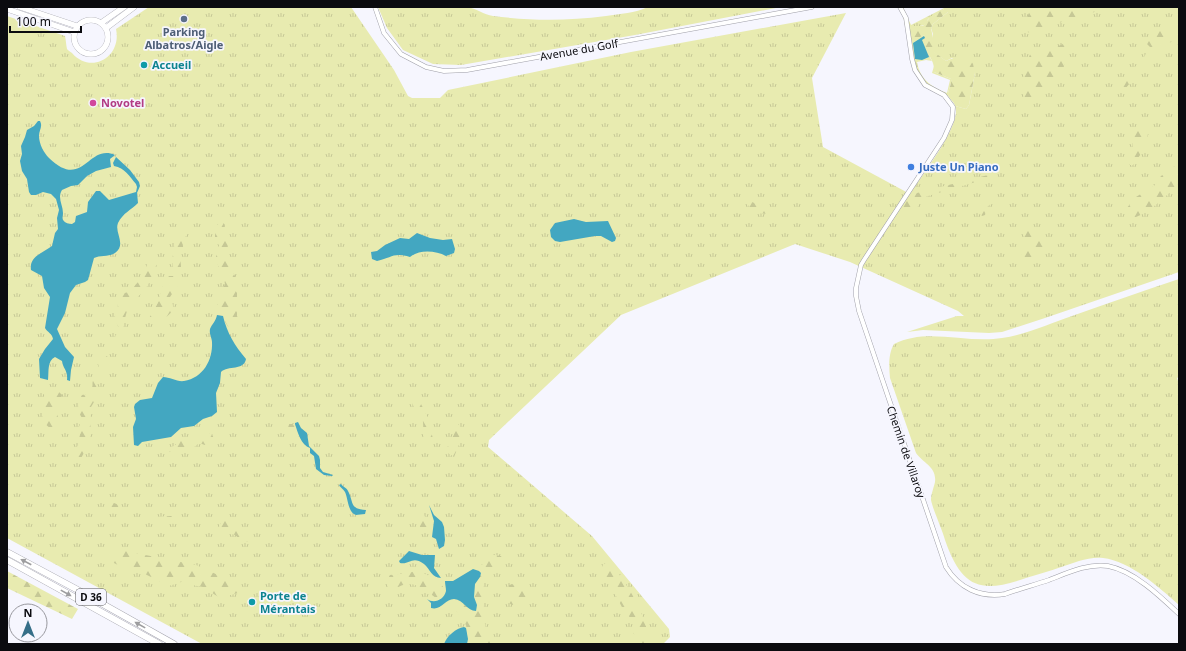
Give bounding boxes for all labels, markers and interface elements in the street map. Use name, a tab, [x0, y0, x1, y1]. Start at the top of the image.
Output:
scale bar	[10, 8, 81, 34]
text: 100 m	[16, 13, 51, 30]
marker: Parking Albatros/Aigle	[179, 14, 189, 24]
place label: Parking Albatros/Aigle	[145, 24, 224, 52]
street label: Avenue du Golf	[539, 35, 620, 64]
place label: Accueil	[152, 57, 191, 72]
marker: Accueil	[139, 60, 149, 70]
place label: Novotel	[101, 95, 144, 110]
marker: Novotel	[88, 98, 98, 108]
place label: Juste Un Piano	[918, 159, 999, 174]
marker: Juste Un Piano	[906, 162, 916, 172]
street label: Chemin de Villaroy	[884, 404, 929, 500]
one-way arrow	[20, 559, 32, 565]
place label: Porte de Mérantais	[260, 588, 316, 616]
one-way arrow	[60, 589, 72, 596]
road number: D 36	[76, 589, 106, 605]
marker: Porte de Mérantais	[247, 597, 257, 607]
north arrow	[8, 603, 48, 643]
text: N	[24, 605, 32, 620]
one-way arrow	[134, 621, 146, 628]

